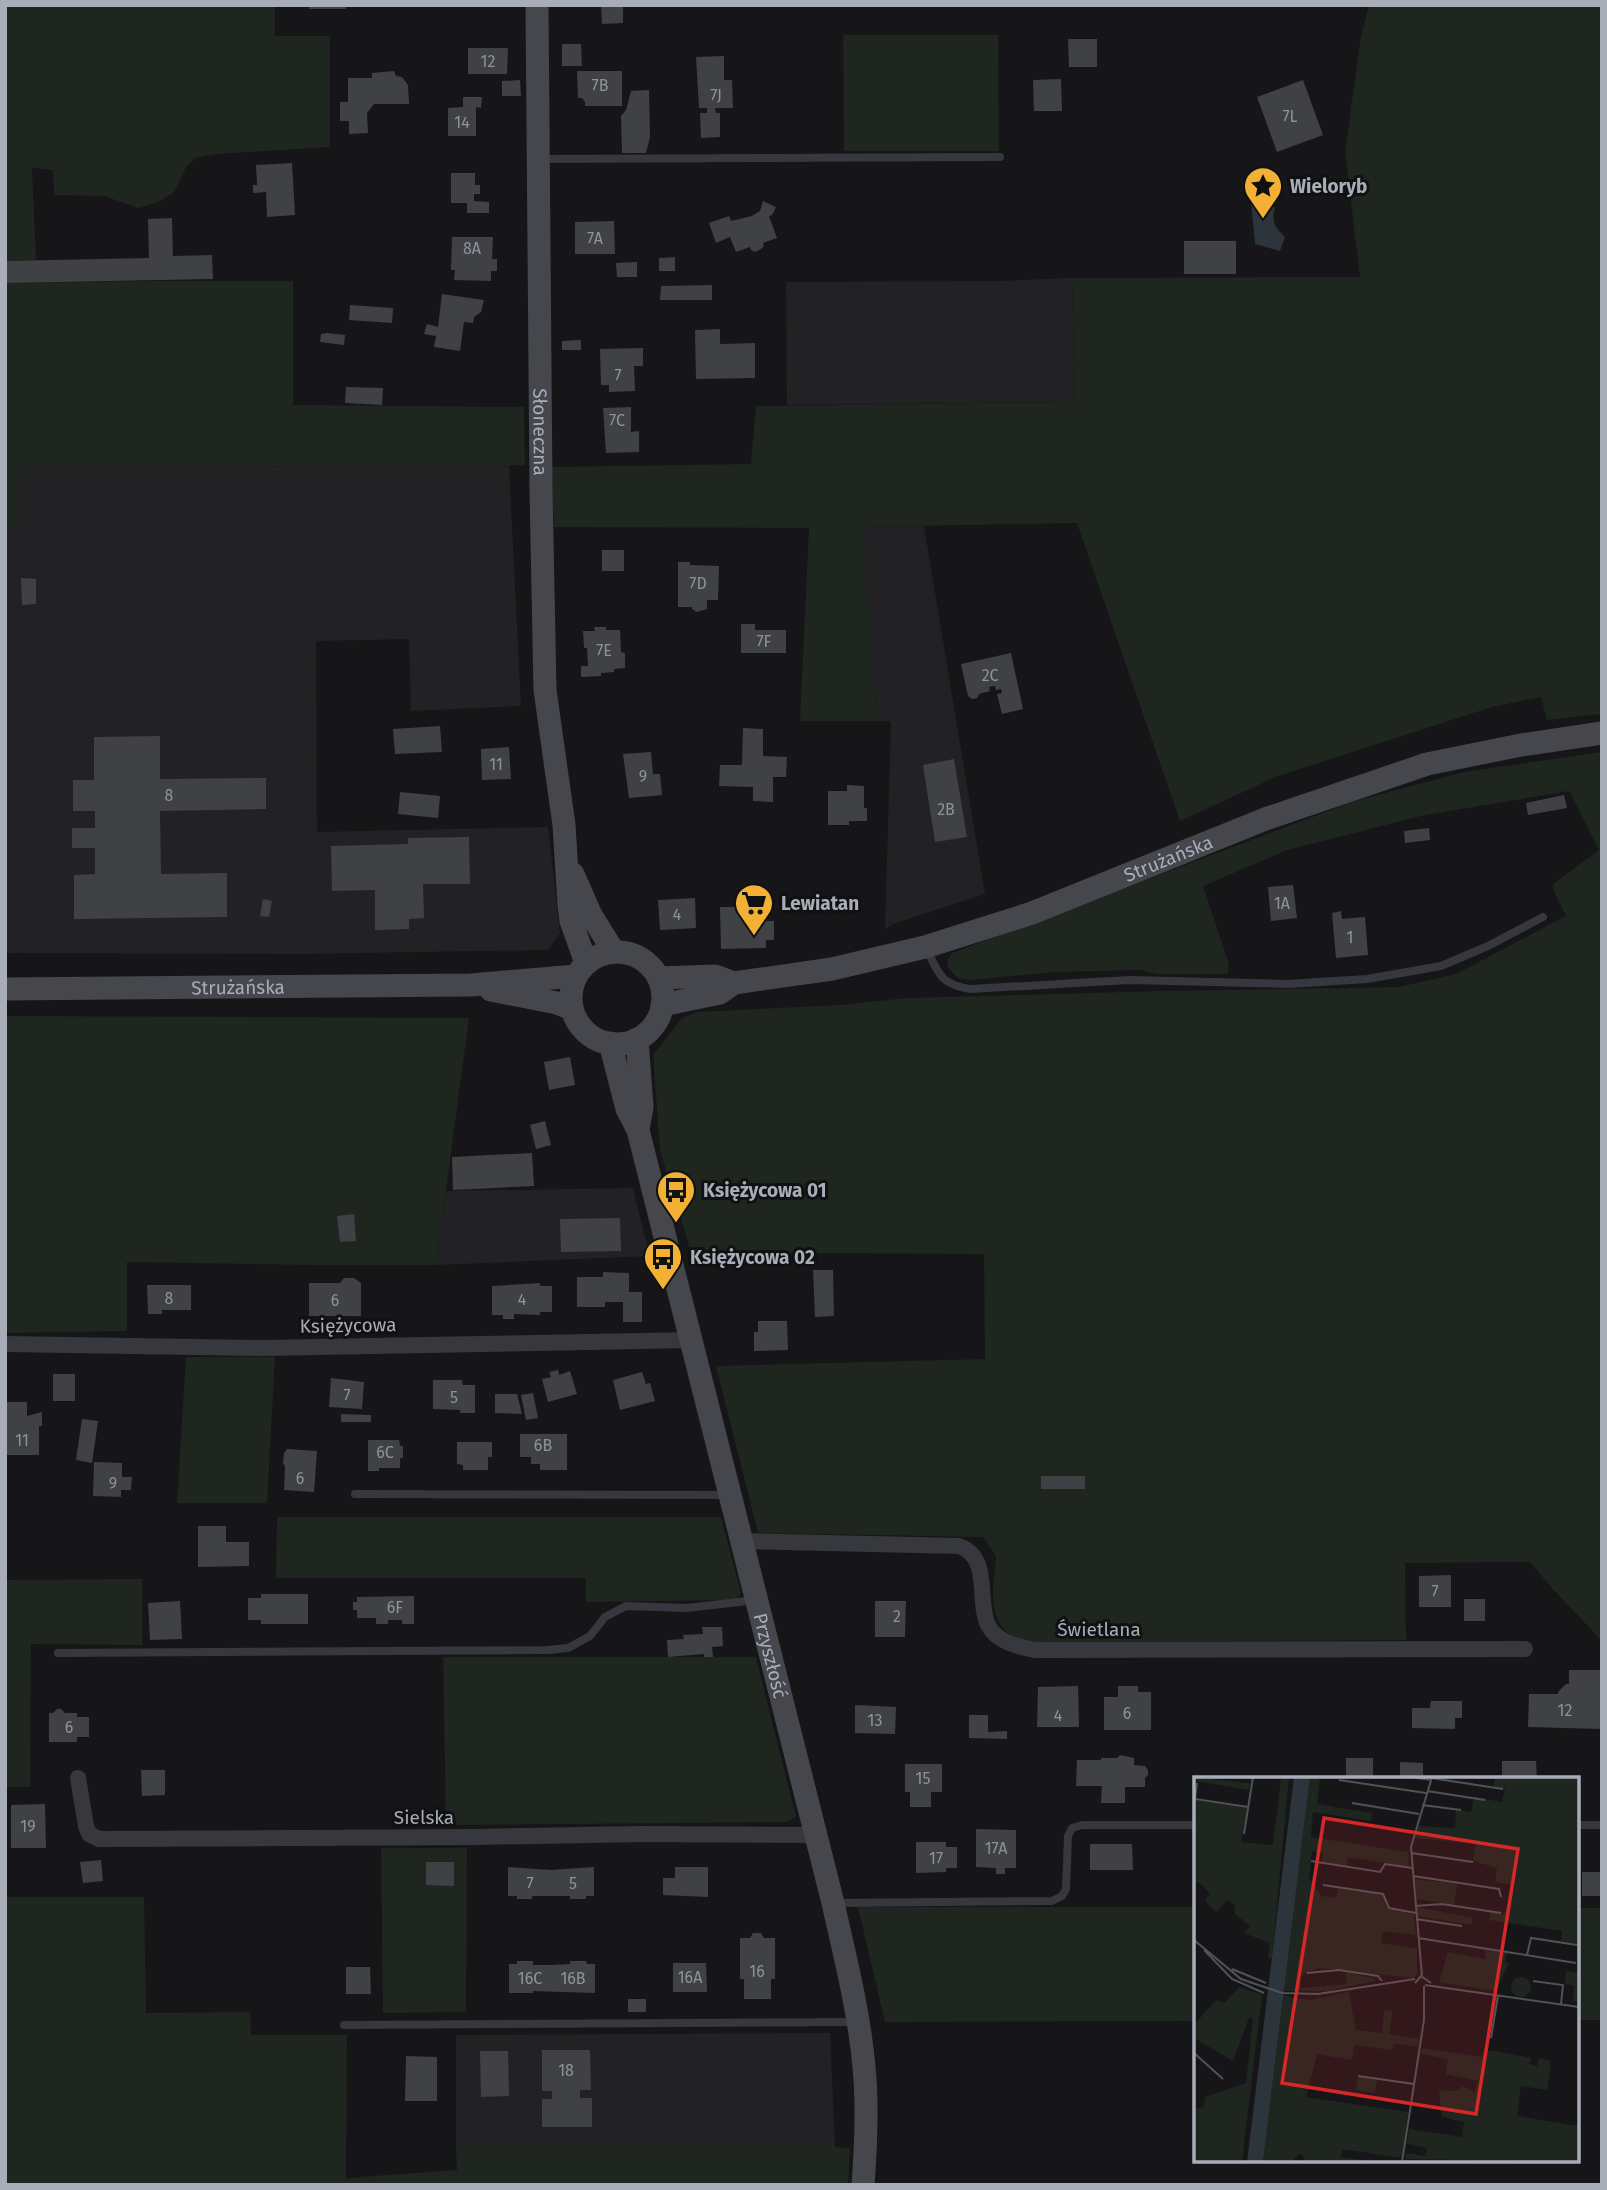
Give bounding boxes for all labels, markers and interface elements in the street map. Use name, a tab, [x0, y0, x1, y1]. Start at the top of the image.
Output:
house number: 12	[481, 52, 495, 71]
house number: 7B	[592, 76, 609, 95]
house number: 7J	[710, 86, 722, 105]
house number: 7L	[1282, 107, 1298, 126]
house number: 14	[454, 113, 470, 132]
place icon: Wieloryb	[1242, 165, 1284, 220]
place label: Wieloryb	[1290, 175, 1367, 198]
house number: 7A	[587, 229, 604, 248]
house number: 8A	[463, 239, 482, 258]
house number: 7	[614, 366, 622, 385]
street label: Słoneczna	[528, 388, 552, 476]
house number: 7C	[609, 411, 625, 430]
house number: 7D	[689, 574, 707, 593]
house number: 7F	[757, 632, 772, 651]
house number: 7E	[596, 641, 612, 660]
house number: 2C	[982, 666, 998, 685]
house number: 11	[489, 755, 503, 774]
house number: 9	[639, 767, 647, 786]
house number: 8	[165, 786, 174, 805]
house number: 2B	[937, 800, 955, 819]
street label: Strużańska	[1121, 830, 1216, 887]
supermarket icon: Lewiatan	[733, 882, 775, 937]
place label: Lewiatan	[781, 892, 859, 915]
house number: 1A	[1274, 894, 1291, 913]
house number: 4	[673, 905, 682, 924]
house number: 1	[1347, 928, 1353, 947]
street label: Strużańska	[191, 976, 285, 999]
bus stop icon: Księżycowa 01	[655, 1169, 697, 1224]
place label: Księżycowa 01	[703, 1179, 827, 1202]
bus stop icon: Księżycowa 02	[642, 1236, 684, 1291]
place label: Księżycowa 02	[690, 1246, 815, 1269]
house number: 8	[165, 1289, 174, 1308]
house number: 4	[518, 1290, 527, 1309]
house number: 6	[331, 1291, 339, 1310]
street label: Księżycowa	[299, 1313, 397, 1338]
house number: 7	[343, 1386, 351, 1405]
house number: 5	[450, 1388, 458, 1407]
house number: 11	[15, 1431, 29, 1450]
house number: 6B	[534, 1436, 552, 1455]
house number: 6C	[376, 1443, 394, 1462]
house number: 6	[296, 1469, 304, 1488]
house number: 9	[109, 1474, 117, 1493]
house number: 7	[1431, 1582, 1439, 1601]
house number: 6F	[387, 1598, 403, 1617]
house number: 2	[893, 1607, 901, 1626]
street label: Przyszłość	[748, 1611, 792, 1701]
street label: Świetlana	[1057, 1618, 1141, 1641]
house number: 12	[1558, 1701, 1572, 1720]
house number: 6	[1123, 1704, 1131, 1723]
house number: 4	[1054, 1706, 1063, 1725]
house number: 13	[868, 1711, 882, 1730]
house number: 6	[65, 1718, 73, 1737]
house number: 15	[916, 1769, 930, 1788]
inset map	[1194, 1777, 1579, 2162]
street label: Sielska	[394, 1806, 454, 1829]
house number: 19	[20, 1817, 36, 1836]
house number: 17A	[985, 1839, 1008, 1858]
house number: 17	[929, 1849, 943, 1868]
house number: 7	[526, 1874, 534, 1893]
house number: 5	[569, 1874, 577, 1893]
house number: 16	[749, 1962, 765, 1981]
house number: 16A	[678, 1968, 703, 1987]
house number: 16C	[518, 1969, 542, 1988]
house number: 16B	[560, 1969, 586, 1988]
house number: 18	[558, 2061, 574, 2080]

